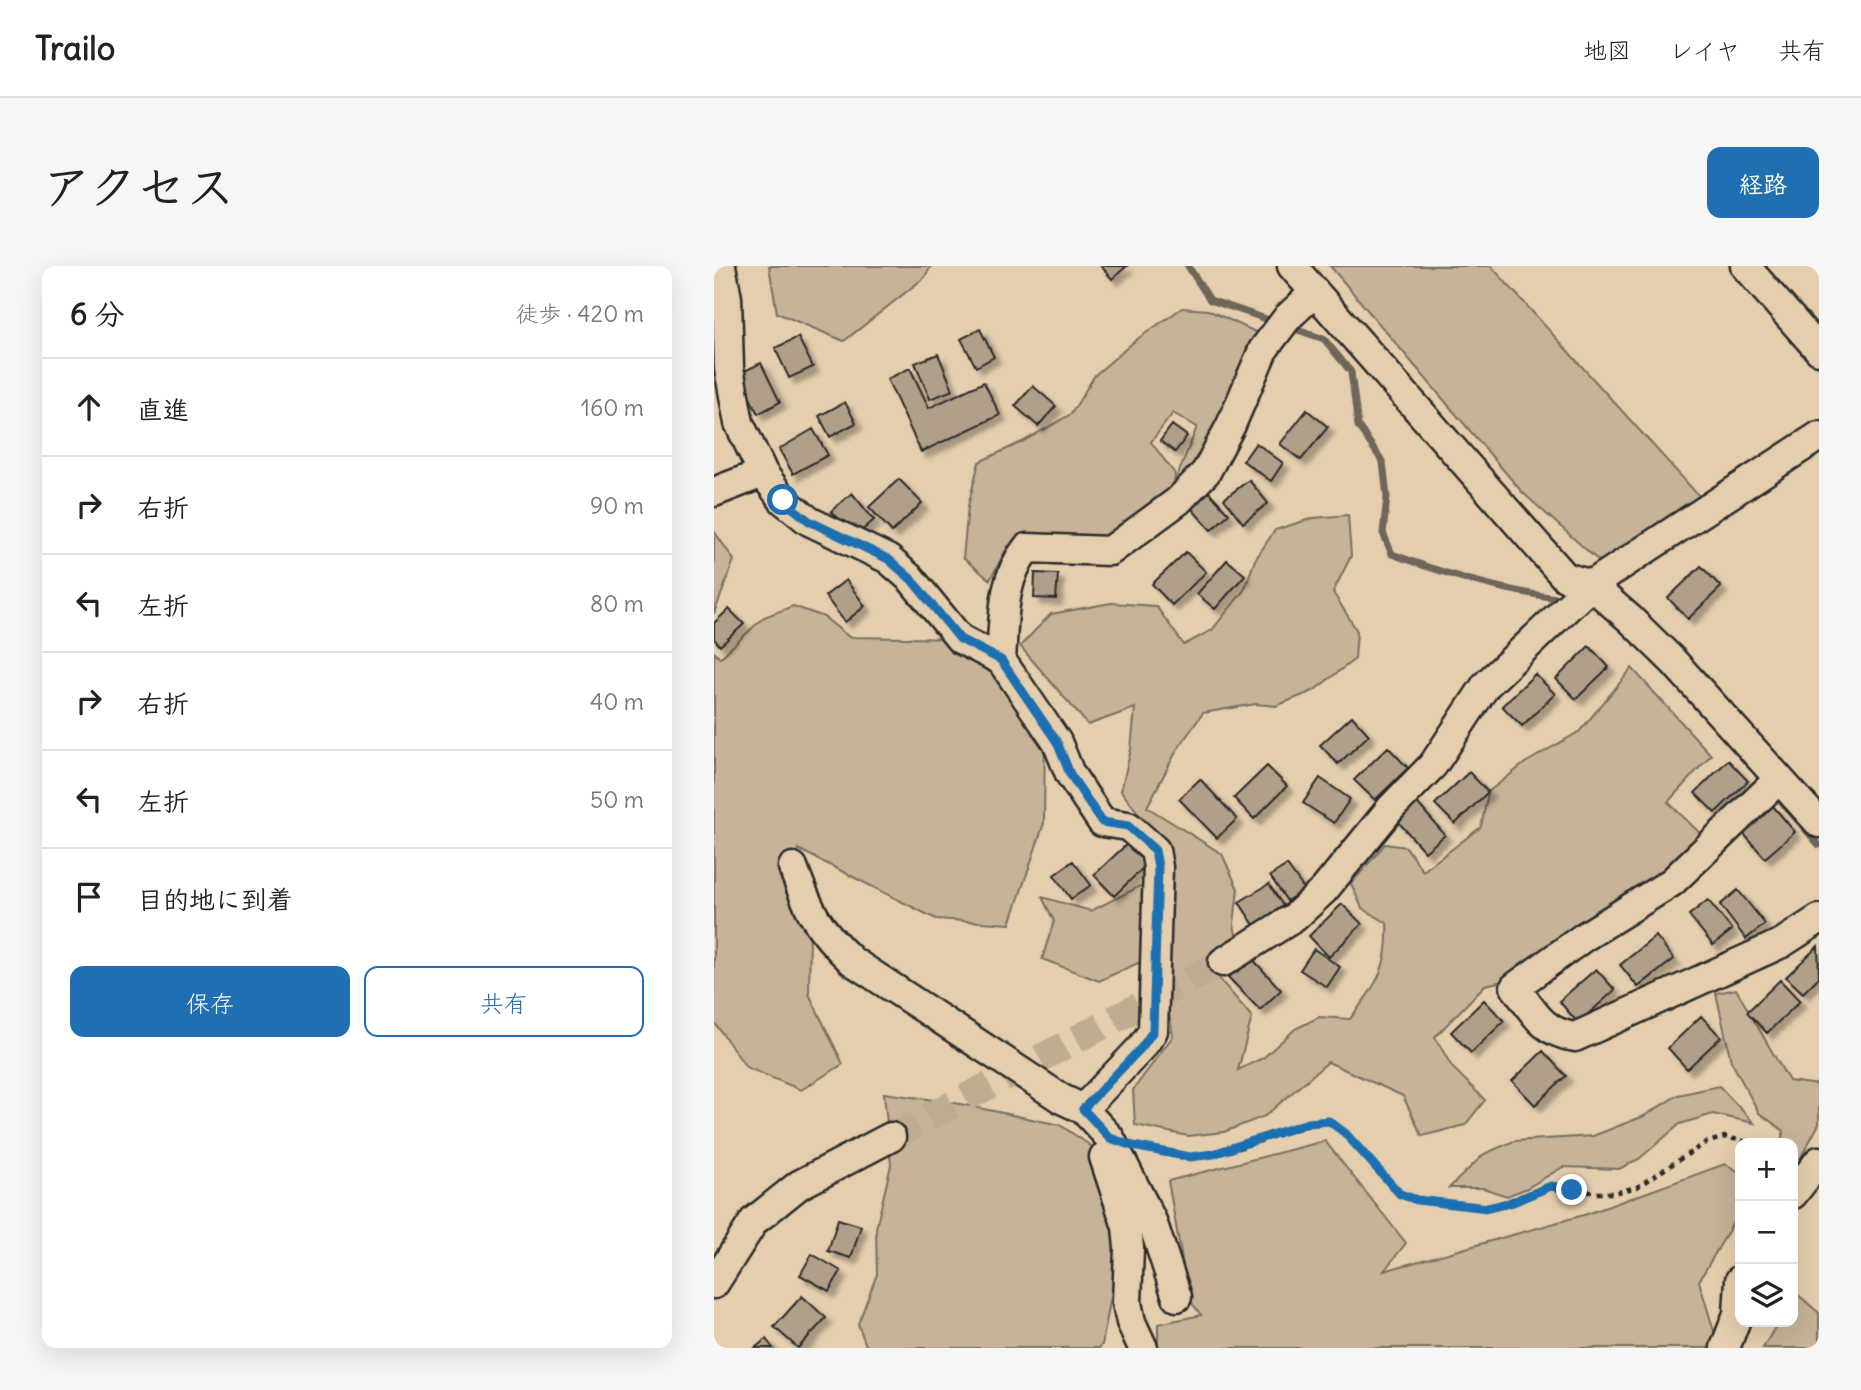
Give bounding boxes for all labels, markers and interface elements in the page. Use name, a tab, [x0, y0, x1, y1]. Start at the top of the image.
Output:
text: Trailo	[35, 27, 115, 69]
text: 地図	[1583, 35, 1631, 65]
text: レイヤ	[1669, 35, 1740, 65]
text: 共有	[1778, 35, 1826, 65]
button: 経路	[1707, 147, 1819, 218]
text: アクセス	[42, 156, 235, 217]
text: 6 分	[70, 295, 124, 333]
text: 徒歩 · 420 m	[515, 299, 644, 328]
icon: ahead	[70, 388, 108, 426]
text: 直進	[137, 393, 189, 426]
text: 160 m	[581, 393, 644, 422]
route start	[767, 484, 798, 515]
icon: right	[70, 486, 108, 524]
text: 右折	[137, 491, 189, 524]
text: 90 m	[590, 491, 644, 520]
icon: left	[70, 584, 108, 622]
text: 左折	[137, 589, 189, 622]
text: 80 m	[590, 589, 644, 618]
icon: right	[70, 682, 108, 720]
text: 右折	[137, 687, 189, 720]
text: 40 m	[590, 687, 644, 716]
icon: left	[70, 780, 108, 818]
text: 左折	[137, 785, 189, 818]
text: 50 m	[590, 785, 644, 814]
icon: arrive	[70, 878, 108, 916]
text: 目的地に到着	[137, 883, 293, 916]
button: 保存	[70, 966, 350, 1037]
button: 共有	[364, 966, 644, 1037]
map controls	[1735, 1138, 1798, 1327]
button: +	[1735, 1138, 1798, 1201]
route end	[1556, 1174, 1587, 1205]
button: −	[1735, 1201, 1798, 1264]
button: layers	[1735, 1264, 1798, 1327]

